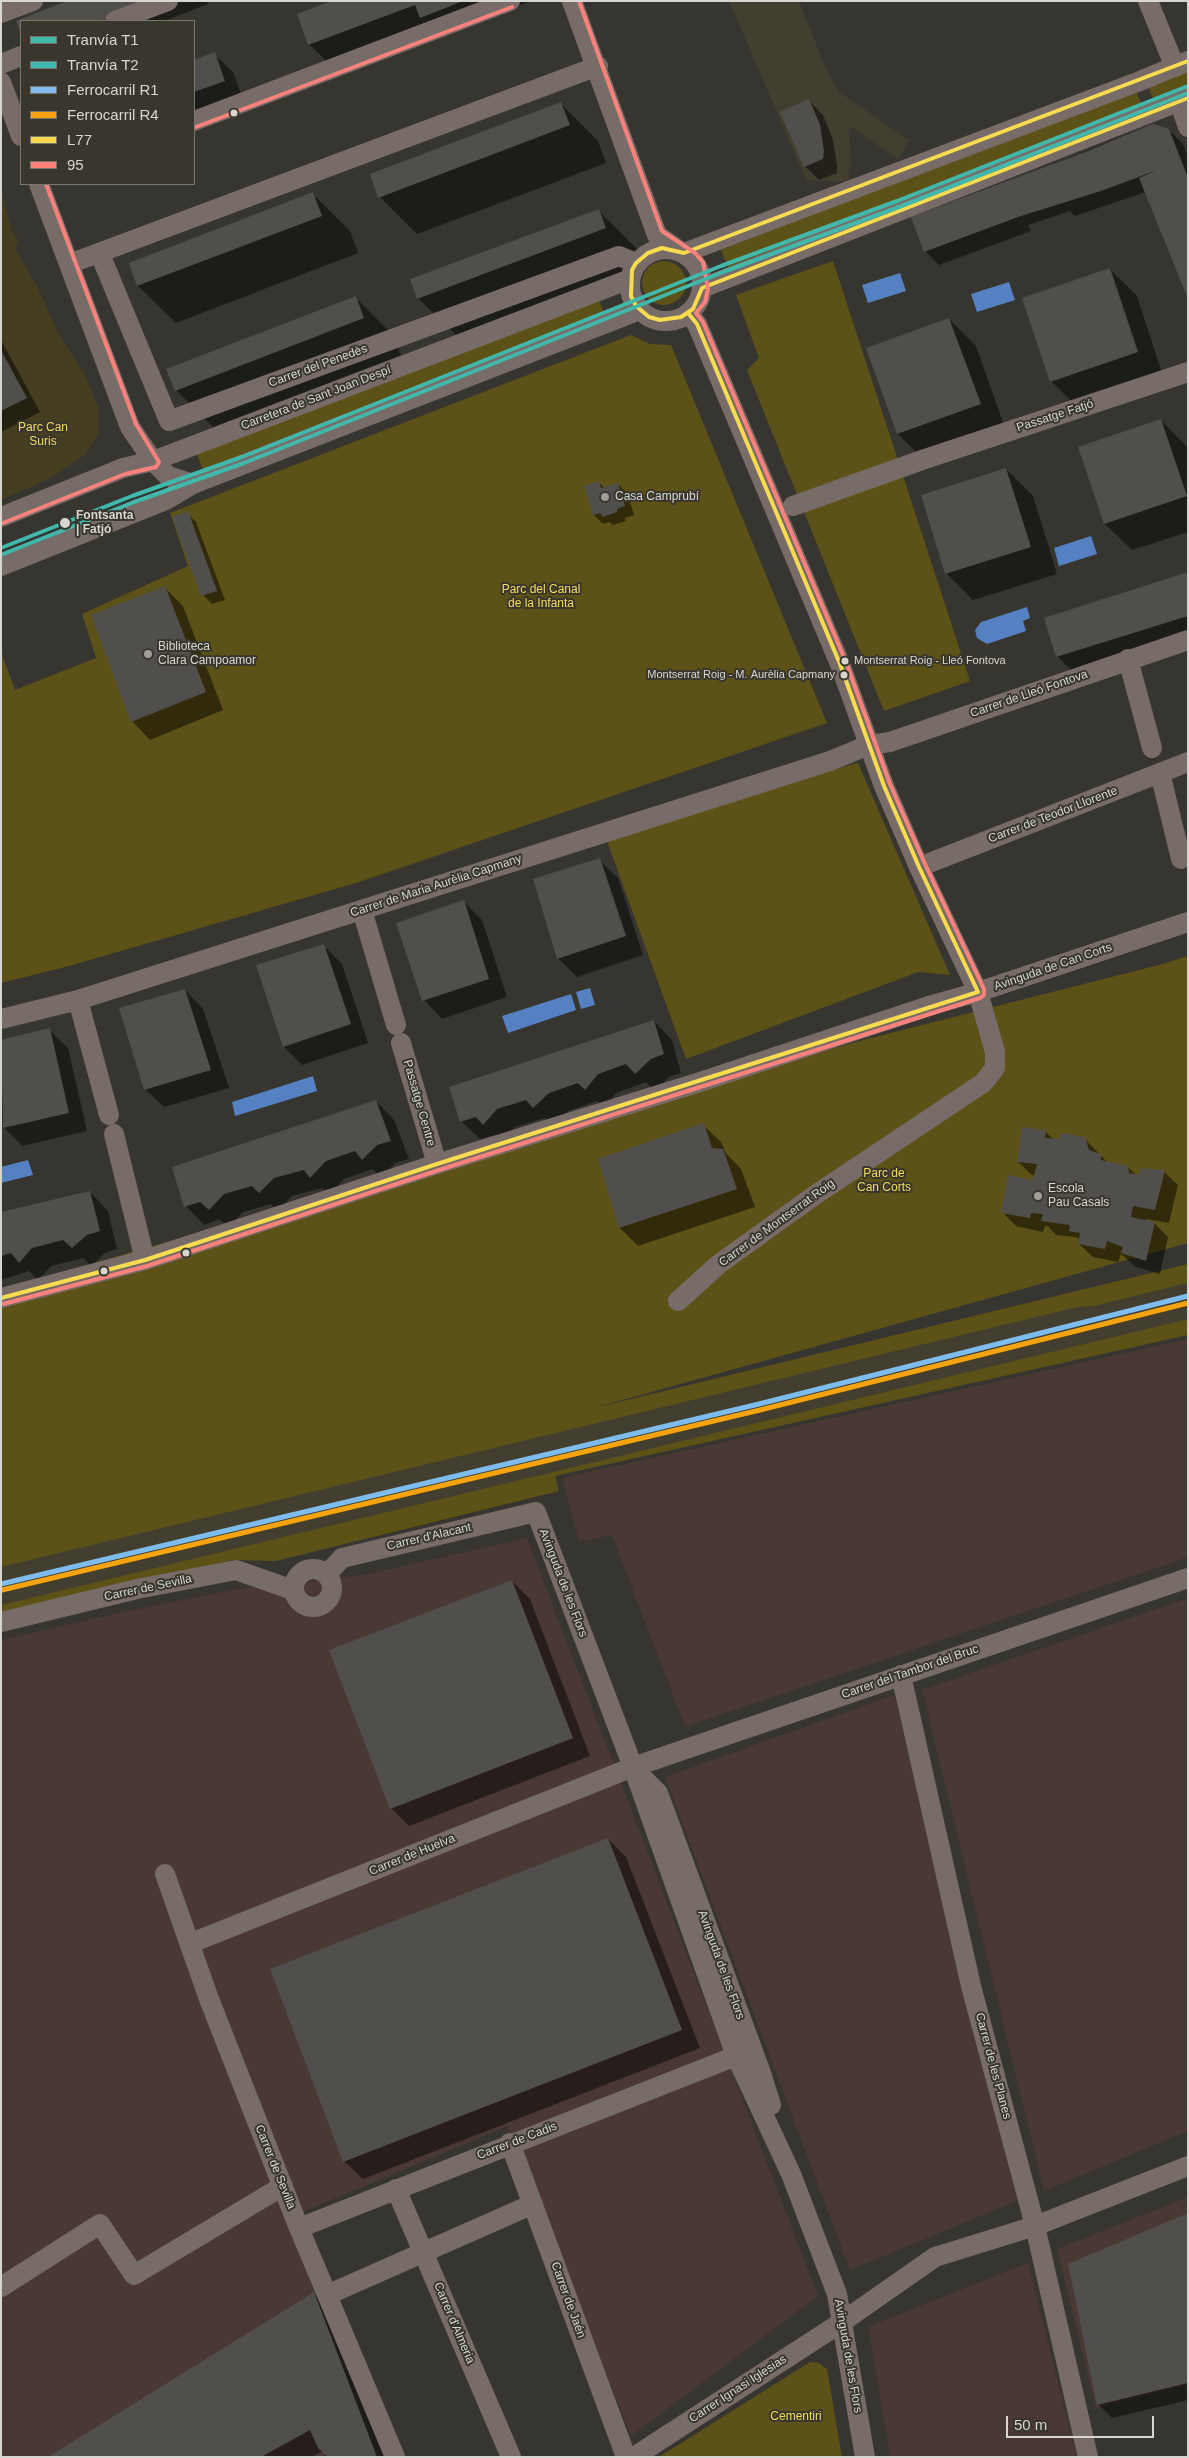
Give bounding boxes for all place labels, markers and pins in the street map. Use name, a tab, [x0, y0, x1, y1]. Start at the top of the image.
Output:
unlabelled marker	[229, 108, 239, 118]
place label: Casa Camprubí	[615, 490, 699, 504]
marker: Casa Camprubí	[599, 491, 611, 503]
place label: Fontsanta | Fatjó	[76, 509, 133, 537]
marker: Fontsanta | Fatjó	[58, 516, 72, 530]
place label: Biblioteca Clara Campoamor	[158, 640, 256, 668]
marker: Biblioteca Clara Campoamor	[142, 648, 154, 660]
place label: Montserrat Roig - Lleó Fontova	[854, 654, 1006, 668]
marker: Montserrat Roig - Lleó Fontova	[840, 656, 850, 666]
place label: Montserrat Roig - M. Aurèlia Capmany	[647, 668, 835, 682]
marker: Montserrat Roig - M. Aurèlia Capmany	[839, 670, 849, 680]
place label: Escola Pau Casals	[1048, 1182, 1109, 1210]
marker: Escola Pau Casals	[1032, 1190, 1044, 1202]
unlabelled marker	[181, 1248, 191, 1258]
unlabelled marker	[99, 1266, 109, 1276]

